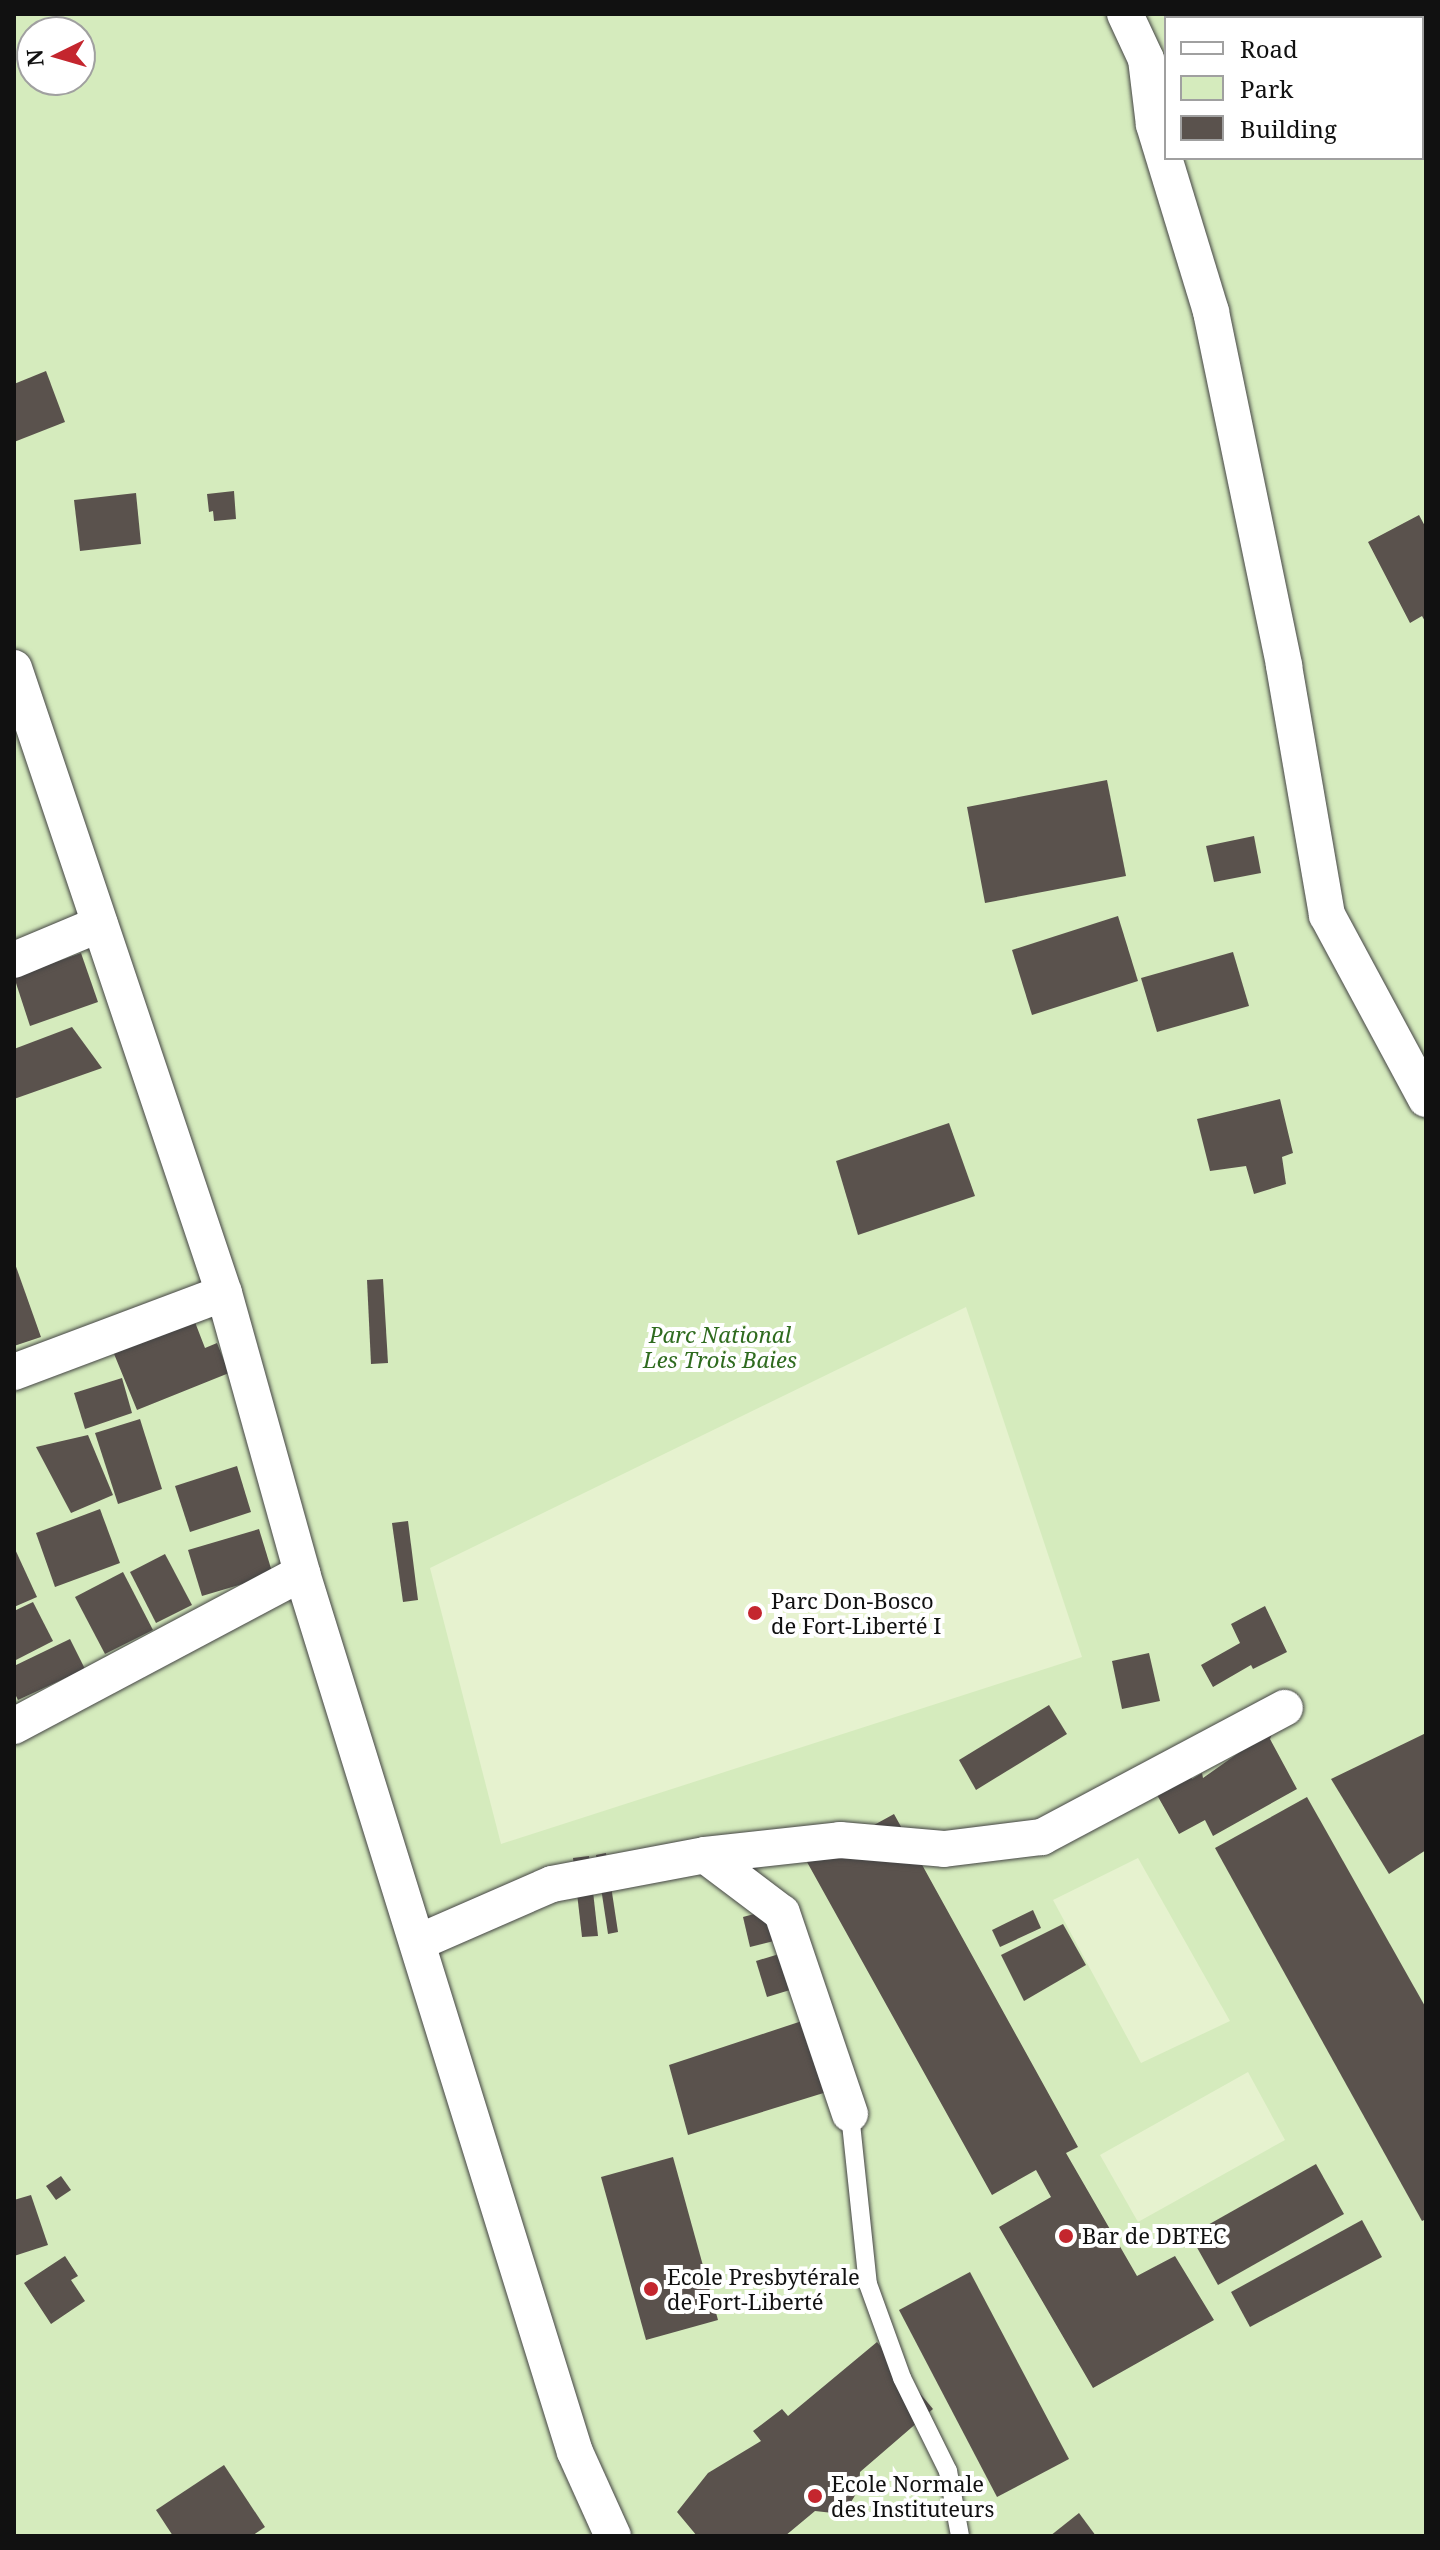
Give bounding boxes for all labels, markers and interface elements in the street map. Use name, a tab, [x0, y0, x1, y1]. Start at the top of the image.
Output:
north arrow	[16, 16, 96, 96]
legend	[1164, 16, 1424, 160]
text: Road	[1240, 32, 1298, 65]
text: N	[18, 48, 50, 68]
text: Park	[1240, 72, 1293, 105]
text: Building	[1240, 112, 1337, 145]
park label: Parc National Les Trois Baies	[643, 1321, 797, 1372]
place label: Parc Don-Bosco de Fort-Liberté I	[771, 1587, 941, 1638]
marker: Parc Don-Bosco de Fort-Liberté I	[746, 1604, 764, 1622]
place label: Bar de DBTEC	[1082, 2223, 1226, 2249]
marker: Bar de DBTEC	[1057, 2227, 1075, 2245]
place label: Ecole Presbytérale de Fort-Liberté	[667, 2263, 860, 2314]
marker: Ecole Presbytérale de Fort-Liberté	[642, 2280, 660, 2298]
place label: Ecole Normale des Instituteurs	[831, 2470, 994, 2522]
marker: Ecole Normale des Instituteurs	[806, 2487, 824, 2505]

